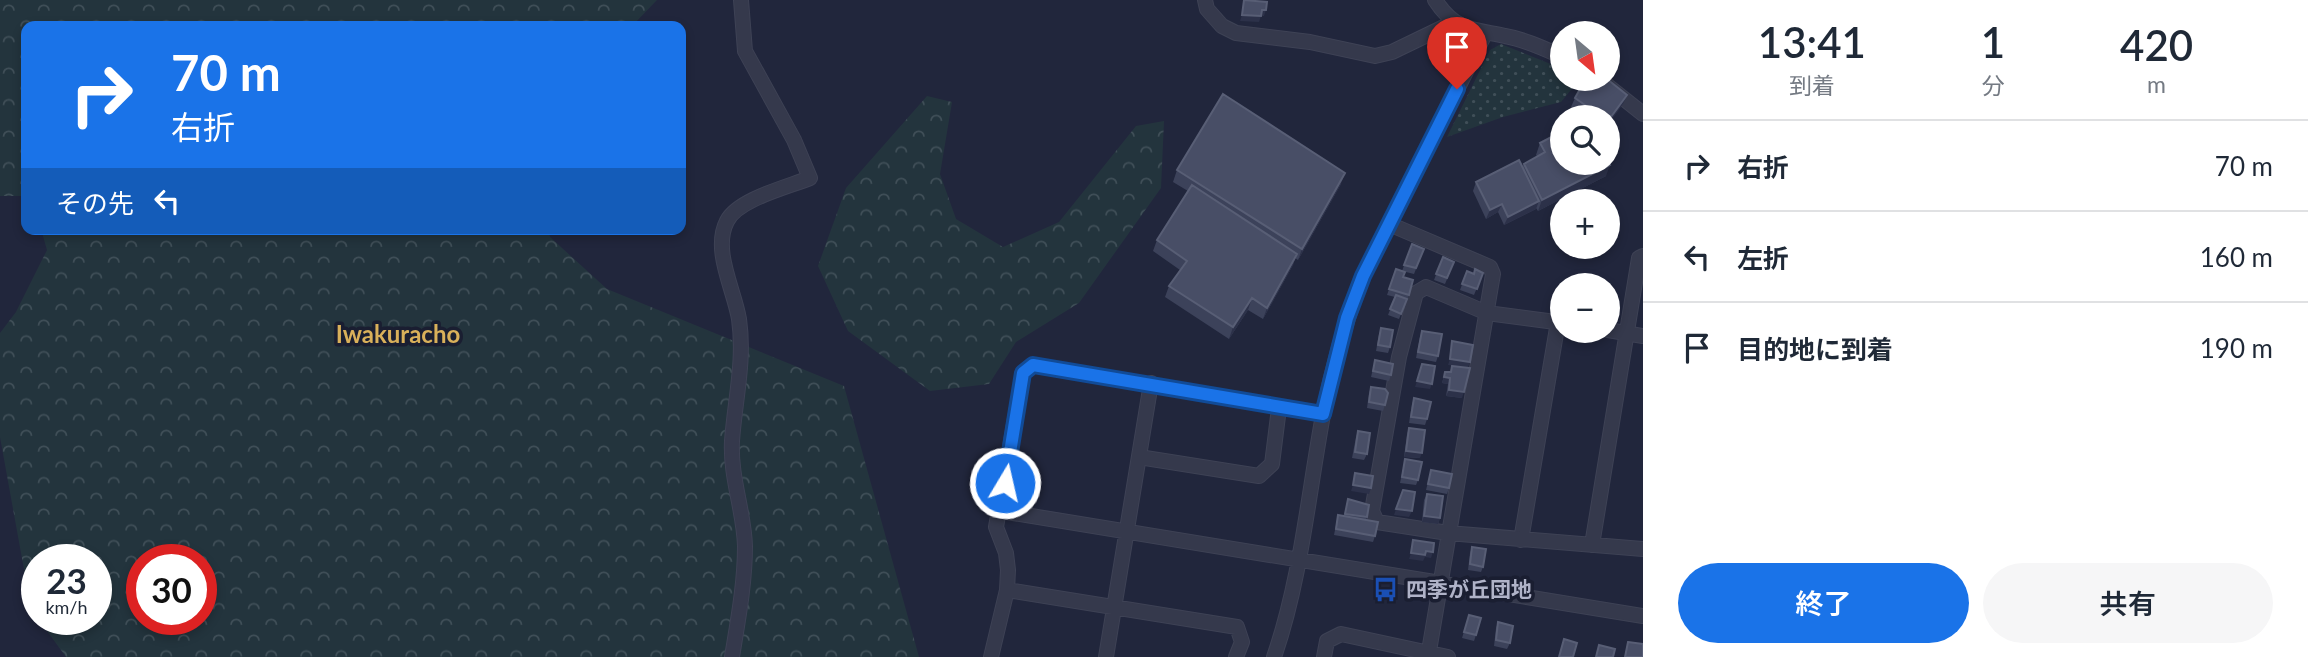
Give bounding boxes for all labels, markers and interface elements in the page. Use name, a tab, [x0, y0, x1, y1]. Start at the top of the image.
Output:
pin	[1427, 17, 1487, 89]
text: 13:41	[1758, 17, 1866, 67]
text: 1	[1981, 17, 2005, 67]
text: 420	[2120, 20, 2193, 70]
north arrow	[1550, 21, 1620, 91]
map controls	[1550, 21, 1620, 343]
icon: arrive	[1438, 28, 1476, 66]
text: 70 m	[171, 43, 281, 101]
icon: right	[56, 49, 147, 140]
text: m	[2147, 70, 2166, 98]
text: 到着	[1789, 71, 1835, 99]
text: 分	[1981, 71, 2004, 99]
button: search	[1550, 105, 1620, 175]
text: 右折	[171, 107, 235, 146]
icon: right	[1678, 147, 1716, 185]
text: 70 m	[2215, 150, 2273, 182]
text: 右折	[1737, 151, 1789, 183]
icon: left	[148, 182, 186, 220]
text: その先	[56, 187, 134, 219]
button: +	[1550, 189, 1620, 259]
icon: left	[1678, 238, 1716, 276]
text: 160 m	[2200, 241, 2273, 273]
text: 左折	[1737, 242, 1789, 274]
button: −	[1550, 273, 1620, 343]
district label: Iwakuracho	[336, 319, 460, 348]
icon: arrive	[1678, 329, 1716, 367]
text: 190 m	[2200, 332, 2273, 364]
text: 目的地に到着	[1737, 333, 1893, 365]
position arrow	[968, 446, 1042, 520]
speed limit sign: 30	[126, 544, 217, 635]
text: 23	[46, 559, 87, 601]
button: 終了	[1678, 563, 1969, 643]
button: 共有	[1983, 563, 2273, 643]
bus stop icon: 四季が丘団地	[1372, 576, 1400, 604]
place label: 四季が丘団地	[1406, 576, 1532, 601]
text: km/h	[45, 596, 88, 618]

